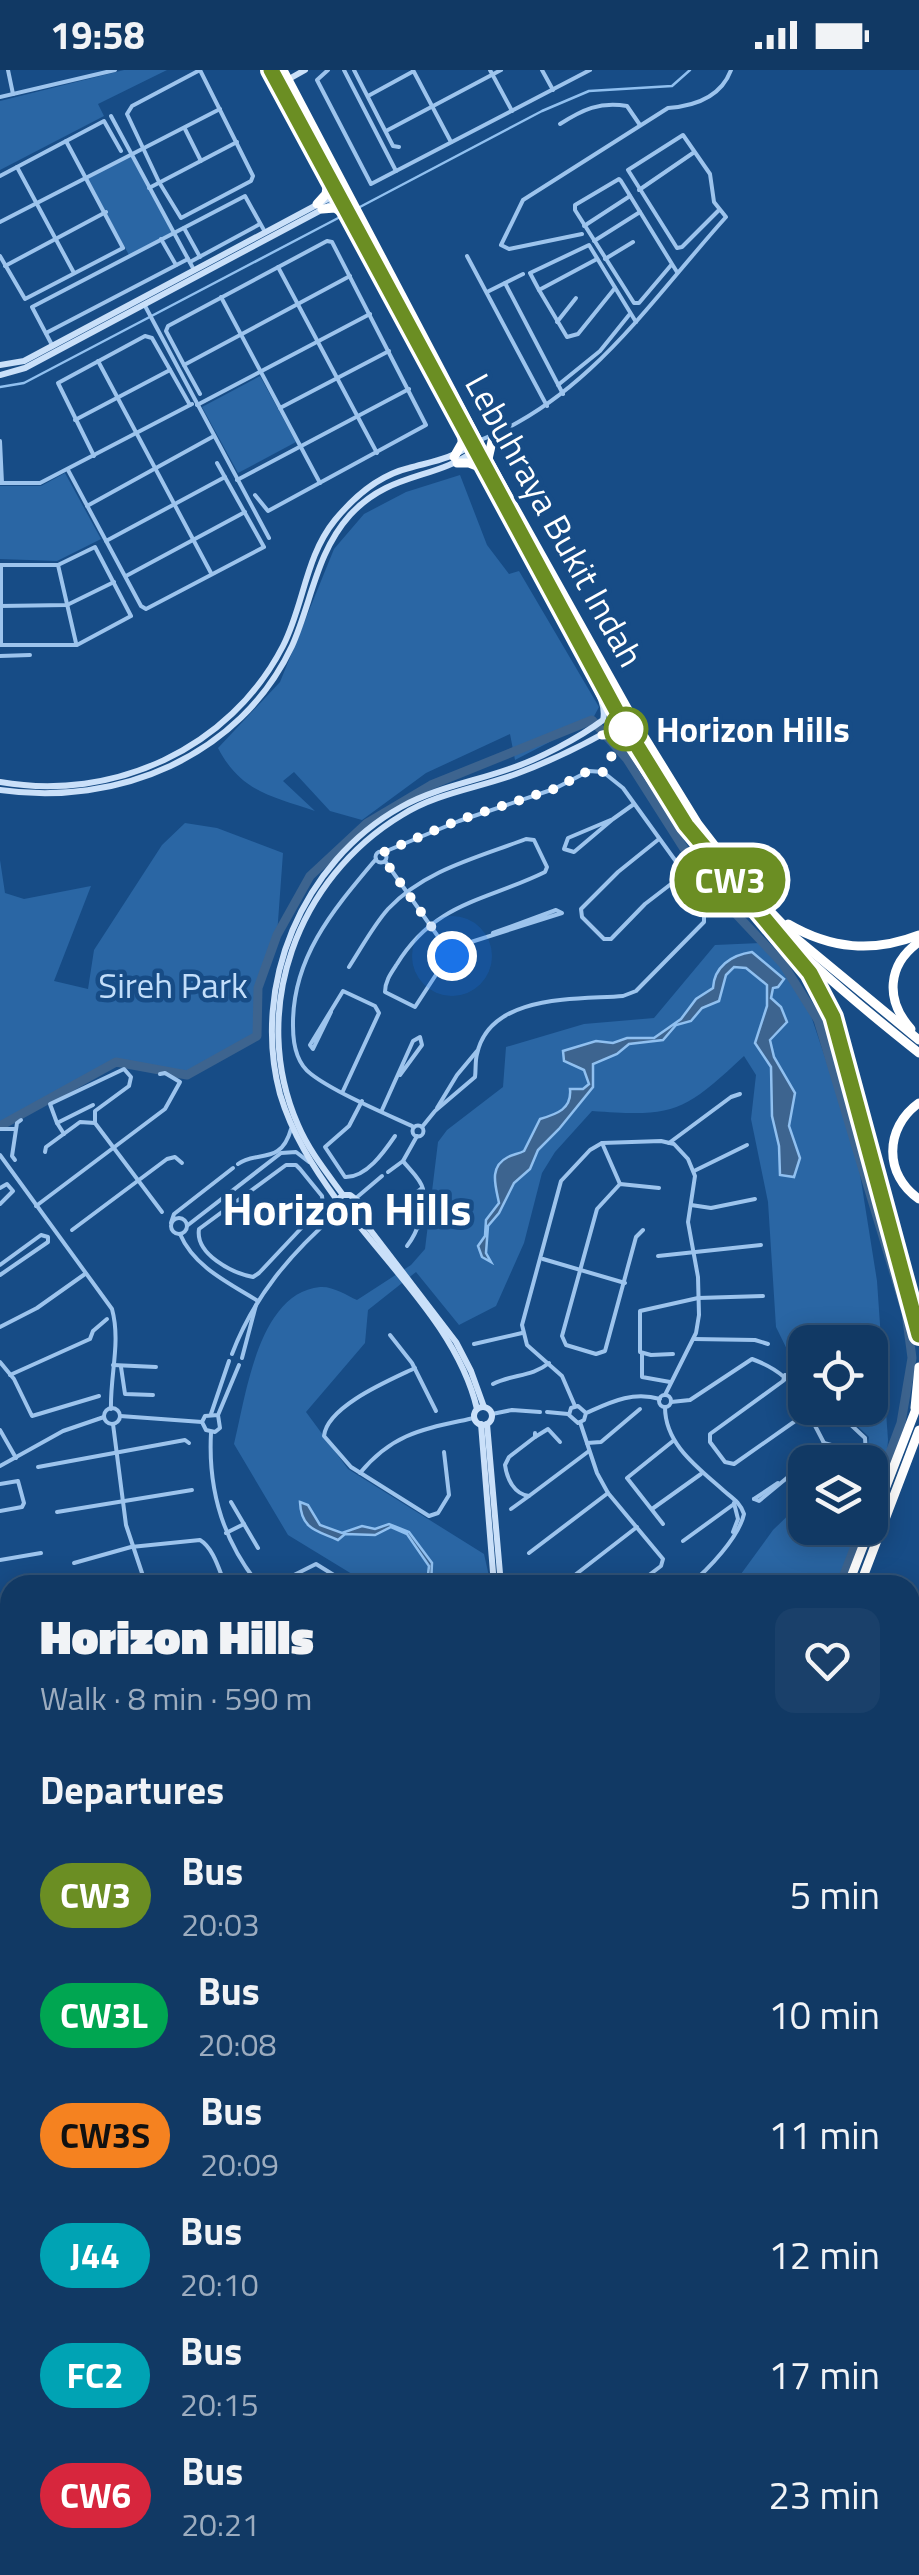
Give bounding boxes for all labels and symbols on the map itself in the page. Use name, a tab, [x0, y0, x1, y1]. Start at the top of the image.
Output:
street label: Lebuhraya Bukit Indah	[452, 363, 658, 677]
place label: Horizon Hills	[656, 702, 850, 756]
marker: Horizon Hills	[605, 708, 647, 750]
line badge: CW3	[672, 848, 788, 912]
your location	[427, 931, 477, 981]
park label: Sireh Park	[98, 958, 248, 1012]
district label: Horizon Hills	[222, 1174, 472, 1242]

